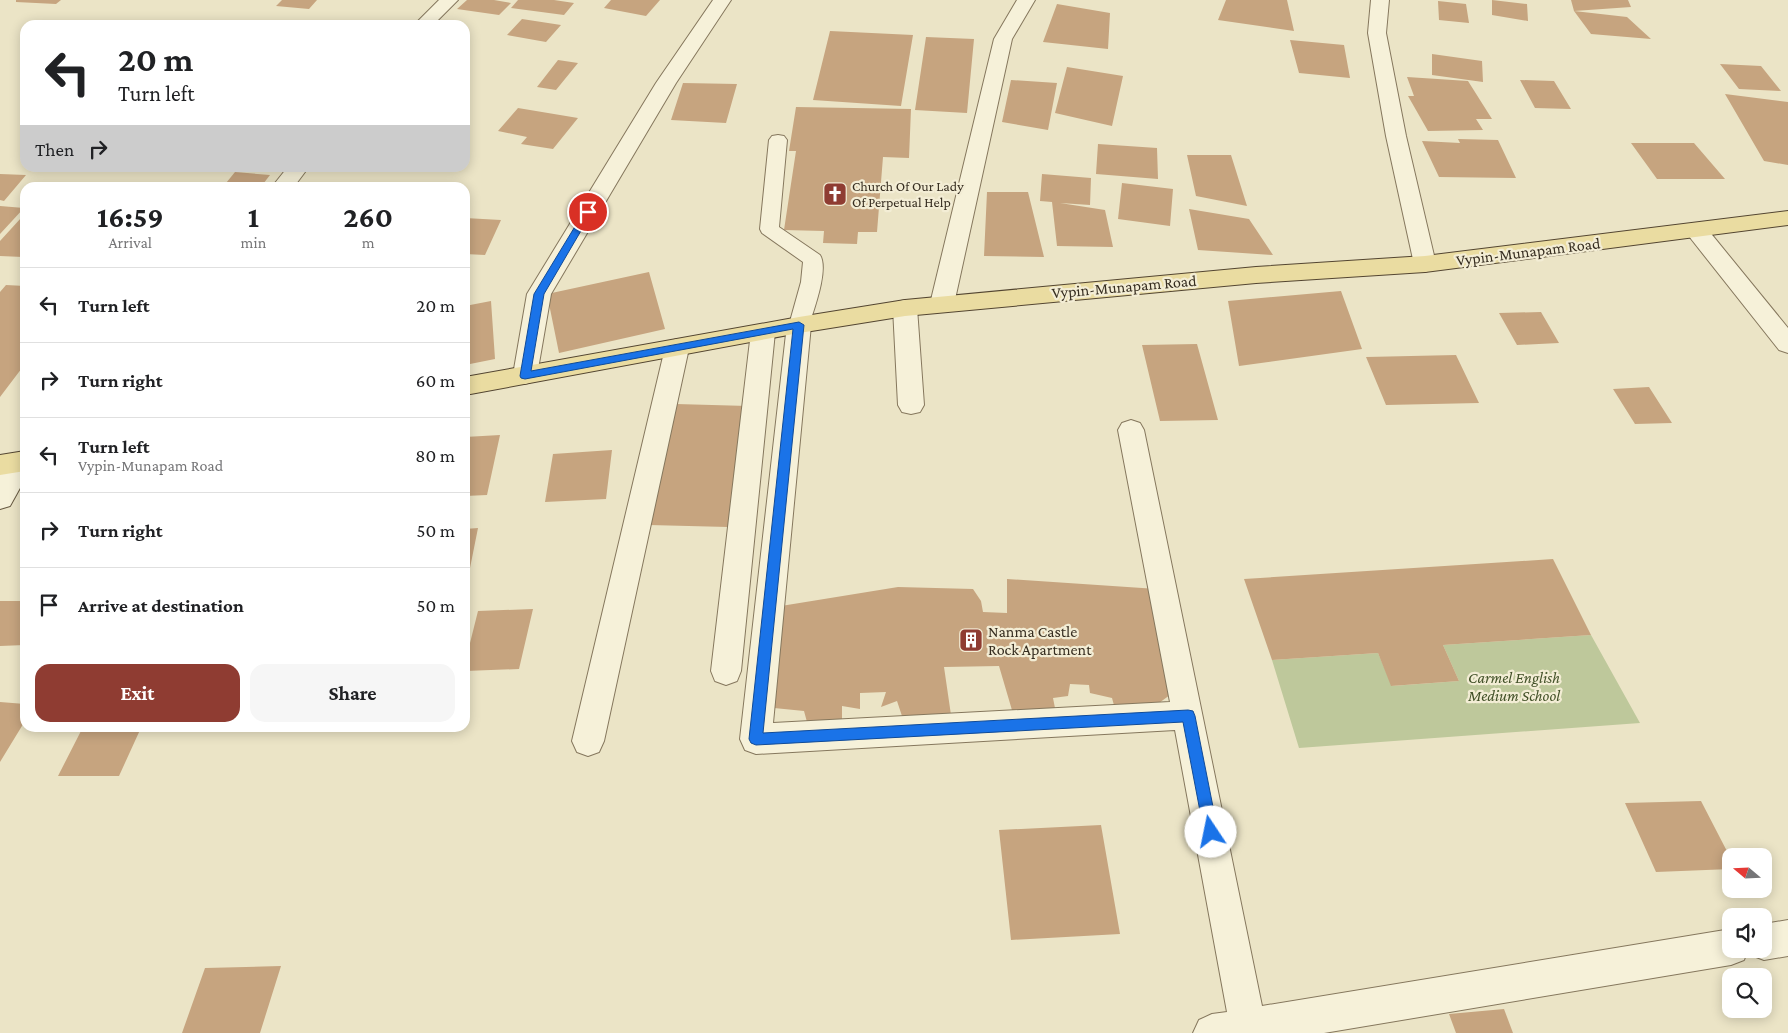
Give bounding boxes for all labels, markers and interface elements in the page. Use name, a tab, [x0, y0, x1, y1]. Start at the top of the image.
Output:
icon: left	[35, 40, 100, 105]
text: 20 m	[118, 40, 193, 79]
text: Turn left	[118, 81, 195, 106]
icon: right	[84, 135, 112, 163]
text: Then	[35, 139, 74, 160]
place label: Church Of Our Lady Of Perpetual Help	[852, 178, 964, 210]
church icon: Church Of Our Lady Of Perpetual Help	[822, 181, 848, 207]
pin	[567, 191, 609, 233]
icon: arrive	[574, 198, 602, 226]
text: 16:59	[97, 200, 164, 233]
text: 1	[248, 200, 259, 233]
text: 260	[343, 200, 393, 233]
text: Arrival	[109, 234, 152, 251]
text: min	[241, 234, 266, 251]
text: m	[362, 234, 375, 251]
street label: Vypin-Munapam Road	[1455, 234, 1602, 270]
street label: Vypin-Munapam Road	[1051, 272, 1198, 302]
icon: left	[35, 291, 63, 319]
text: Turn left	[78, 295, 150, 316]
text: 20 m	[416, 295, 455, 316]
icon: right	[35, 366, 63, 394]
text: Turn right	[78, 370, 163, 391]
text: 60 m	[416, 370, 455, 391]
text: Turn left	[78, 436, 150, 457]
icon: left	[35, 441, 63, 469]
text: 80 m	[415, 445, 455, 466]
text: Vypin-Munapam Road	[78, 457, 223, 474]
icon: right	[35, 516, 63, 544]
text: Turn right	[78, 520, 163, 541]
text: 50 m	[416, 520, 455, 541]
icon: arrive	[35, 591, 63, 619]
text: Arrive at destination	[78, 595, 244, 616]
text: 50 m	[416, 595, 455, 616]
place label: Nanma Castle Rock Apartment	[988, 623, 1092, 659]
building icon: Nanma Castle Rock Apartment	[958, 627, 984, 653]
button: Exit	[35, 664, 240, 722]
button: Share	[250, 664, 455, 722]
park label: Carmel English Medium School	[1467, 669, 1561, 704]
position arrow	[1184, 805, 1236, 857]
north arrow	[1722, 848, 1772, 898]
map controls	[1722, 848, 1772, 1018]
button: sound	[1722, 908, 1772, 958]
button: search	[1722, 968, 1772, 1018]

